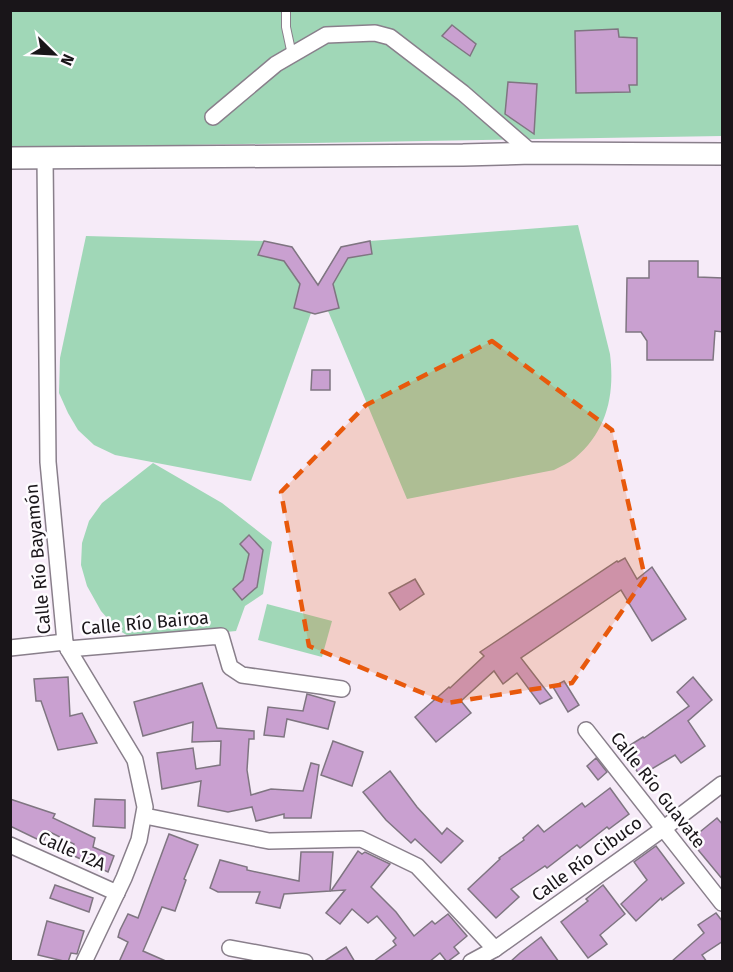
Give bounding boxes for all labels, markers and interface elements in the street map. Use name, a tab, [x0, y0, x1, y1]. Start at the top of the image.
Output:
north arrow	[24, 24, 84, 84]
text: N	[56, 51, 78, 69]
street label: Calle Río Bayamón	[20, 483, 56, 635]
street label: Calle Río Bairoa	[80, 606, 210, 640]
street label: Calle Río Guavate	[606, 727, 710, 853]
street label: Calle Río Cibuco	[528, 812, 646, 906]
street label: Calle 12A	[35, 826, 110, 876]

